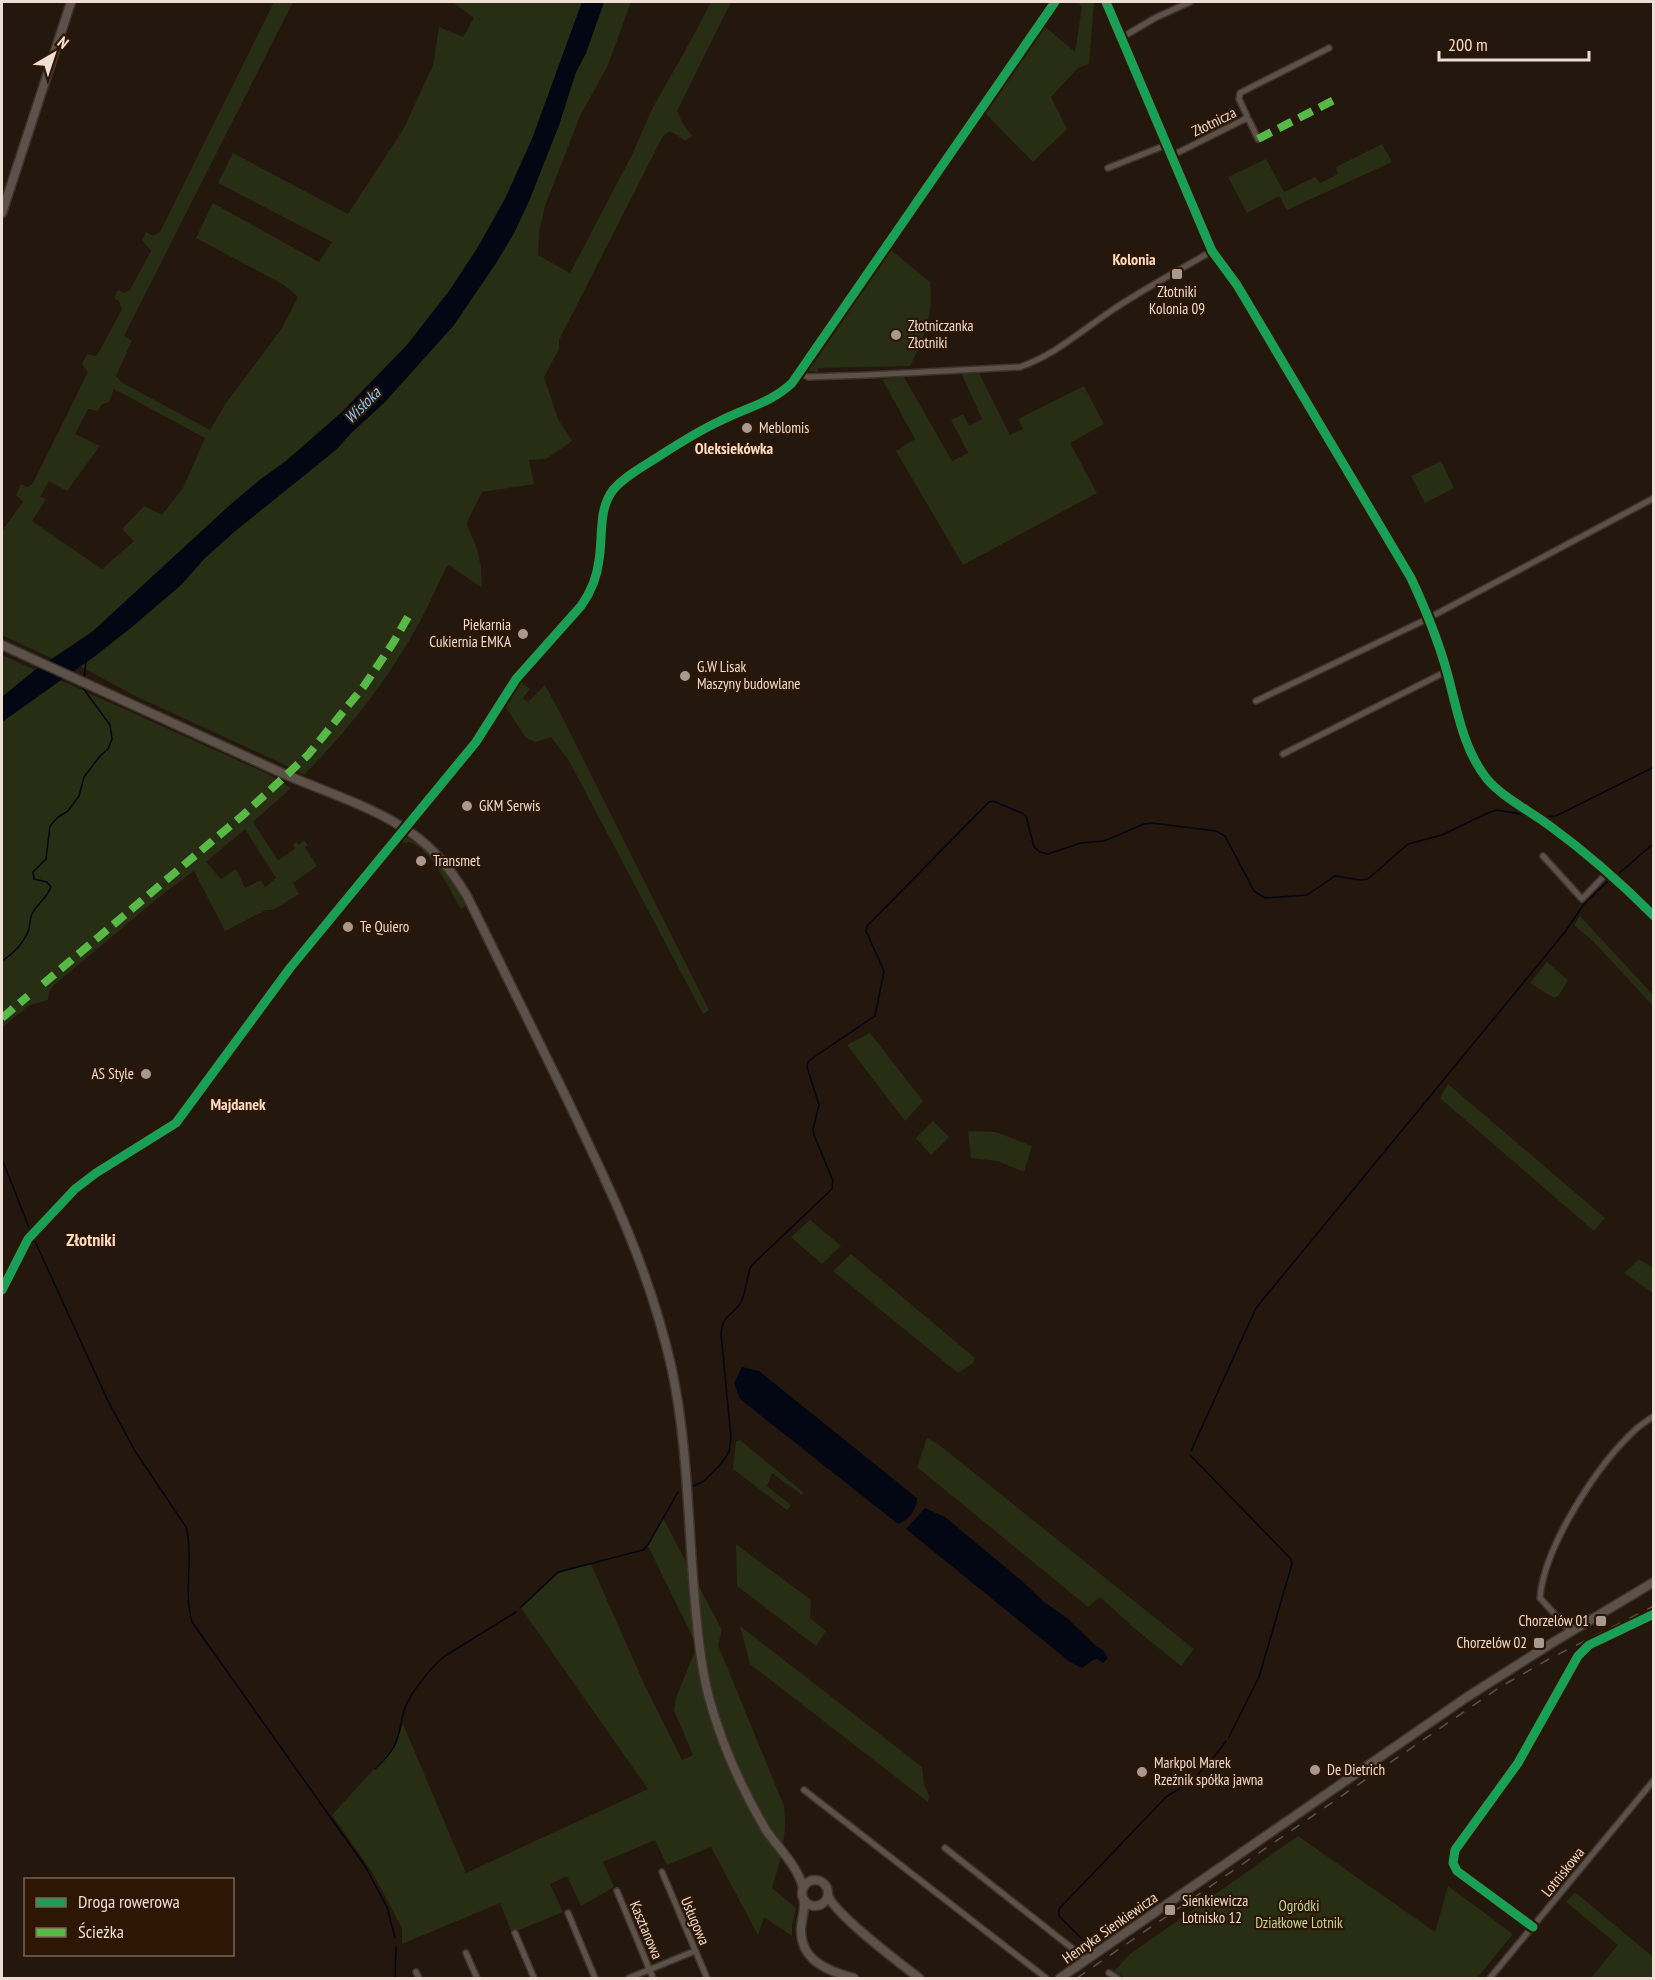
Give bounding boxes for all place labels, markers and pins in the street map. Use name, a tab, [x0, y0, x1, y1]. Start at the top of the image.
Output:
marker: Złotniki Kolonia 09	[1170, 267, 1184, 281]
place label: Złotniki Kolonia 09	[1149, 282, 1205, 318]
place label: Złotniczanka Złotniki	[908, 316, 974, 352]
marker: Złotniczanka Złotniki	[889, 328, 903, 342]
place label: Meblomis	[759, 418, 809, 437]
marker: Meblomis	[740, 421, 754, 435]
place label: Piekarnia Cukiernia EMKA	[429, 615, 512, 651]
marker: Piekarnia Cukiernia EMKA	[516, 627, 530, 641]
place label: G.W Lisak Maszyny budowlane	[697, 657, 801, 693]
marker: G.W Lisak Maszyny budowlane	[678, 669, 692, 683]
place label: GKM Serwis	[479, 796, 540, 815]
marker: GKM Serwis	[460, 799, 474, 813]
place label: Transmet	[433, 851, 480, 870]
marker: Transmet	[414, 854, 428, 868]
place label: Te Quiero	[360, 917, 409, 936]
marker: Te Quiero	[341, 920, 355, 934]
place label: AS Style	[92, 1064, 134, 1083]
marker: AS Style	[139, 1067, 153, 1081]
place label: Chorzelów 01	[1518, 1611, 1589, 1630]
marker: Chorzelów 01	[1594, 1614, 1608, 1628]
place label: Chorzelów 02	[1456, 1633, 1527, 1652]
marker: Chorzelów 02	[1532, 1636, 1546, 1650]
place label: Markpol Marek Rzeźnik spółka jawna	[1154, 1753, 1263, 1789]
place label: De Dietrich	[1327, 1760, 1385, 1779]
marker: De Dietrich	[1308, 1763, 1322, 1777]
marker: Markpol Marek Rzeźnik spółka jawna	[1135, 1765, 1149, 1779]
place label: Sienkiewicza Lotnisko 12	[1182, 1891, 1248, 1927]
marker: Sienkiewicza Lotnisko 12	[1163, 1903, 1177, 1917]

